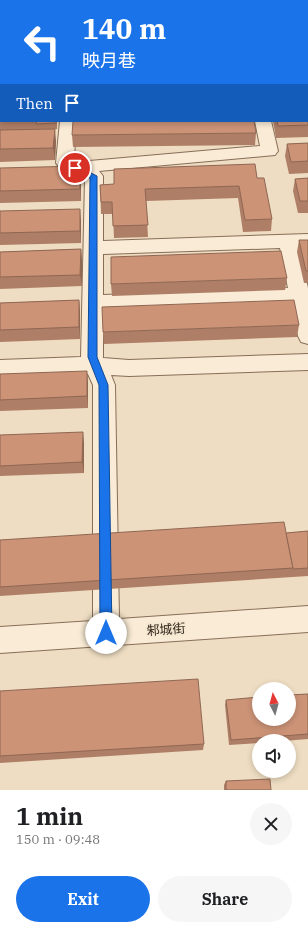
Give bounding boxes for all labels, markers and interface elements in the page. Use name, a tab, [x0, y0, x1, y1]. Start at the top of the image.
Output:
text: 140 m	[82, 10, 166, 47]
icon: left	[16, 16, 68, 68]
text: 映月巷	[82, 49, 136, 72]
icon: arrive	[61, 92, 83, 114]
text: Then	[16, 94, 53, 113]
pin	[58, 151, 92, 185]
icon: arrive	[64, 157, 86, 179]
position arrow	[85, 612, 127, 654]
street label: 邾城街	[146, 620, 186, 639]
north arrow	[252, 682, 296, 726]
map controls	[252, 682, 296, 778]
button: sound	[252, 734, 296, 778]
text: 1 min	[16, 800, 83, 832]
button: close	[250, 803, 292, 845]
text: 150 m · 09:48	[16, 831, 100, 848]
button: Exit	[16, 876, 150, 922]
button: Share	[158, 876, 292, 922]

